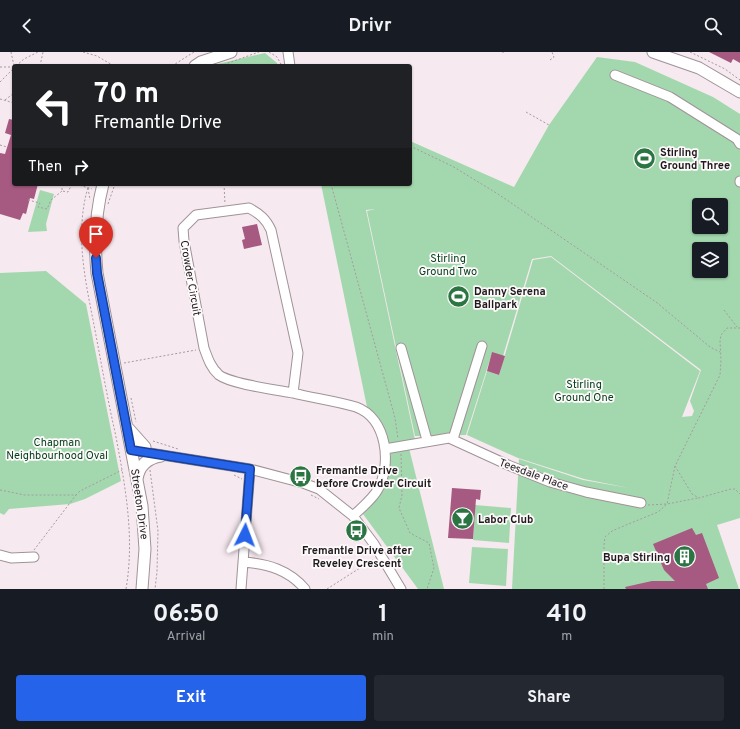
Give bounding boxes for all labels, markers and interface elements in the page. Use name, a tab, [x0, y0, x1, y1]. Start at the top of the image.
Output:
icon: back	[16, 15, 38, 37]
text: Drivr	[349, 15, 391, 38]
icon: search	[702, 15, 724, 37]
text: 70 m	[94, 77, 159, 113]
icon: left	[28, 80, 80, 132]
text: Fremantle Drive	[94, 112, 222, 135]
sports icon: Stirling Ground Three	[631, 145, 657, 171]
place label: Stirling Ground Three	[660, 146, 730, 173]
icon: right	[70, 156, 92, 178]
text: Then	[28, 158, 62, 177]
map controls	[692, 198, 728, 278]
button: search	[692, 198, 728, 234]
pin	[79, 217, 113, 258]
icon: arrive	[85, 223, 107, 245]
street label: Crowder Circuit	[176, 239, 204, 317]
button: layers	[692, 242, 728, 278]
park label: Stirling Ground Two	[419, 252, 477, 279]
sports icon: Danny Serena Ballpark	[446, 284, 472, 310]
place label: Danny Serena Ballpark	[474, 285, 546, 312]
park label: Stirling Ground One	[554, 378, 614, 405]
park label: Chapman Neighbourhood Oval	[6, 436, 108, 463]
street label: Teesdale Place	[497, 456, 570, 494]
bus stop icon: Fremantle Drive before Crowder Circuit	[287, 463, 313, 489]
place label: Fremantle Drive before Crowder Circuit	[316, 464, 431, 491]
street label: Streeton Drive	[127, 468, 151, 540]
bar icon: Labor Club	[449, 506, 475, 532]
place label: Labor Club	[478, 513, 533, 527]
position arrow	[224, 514, 266, 556]
bus stop icon: Fremantle Drive after Reveley Crescent	[344, 517, 370, 543]
place label: Fremantle Drive after Reveley Crescent	[302, 544, 412, 571]
building icon: Bupa Stirling	[672, 544, 698, 570]
place label: Bupa Stirling	[603, 551, 670, 565]
text: 06:50	[153, 600, 219, 630]
text: 1	[378, 600, 388, 630]
text: 410	[546, 600, 587, 630]
text: Arrival	[167, 629, 205, 645]
text: min	[372, 629, 394, 645]
text: m	[561, 629, 572, 645]
button: Exit	[16, 675, 366, 721]
button: Share	[374, 675, 724, 721]

